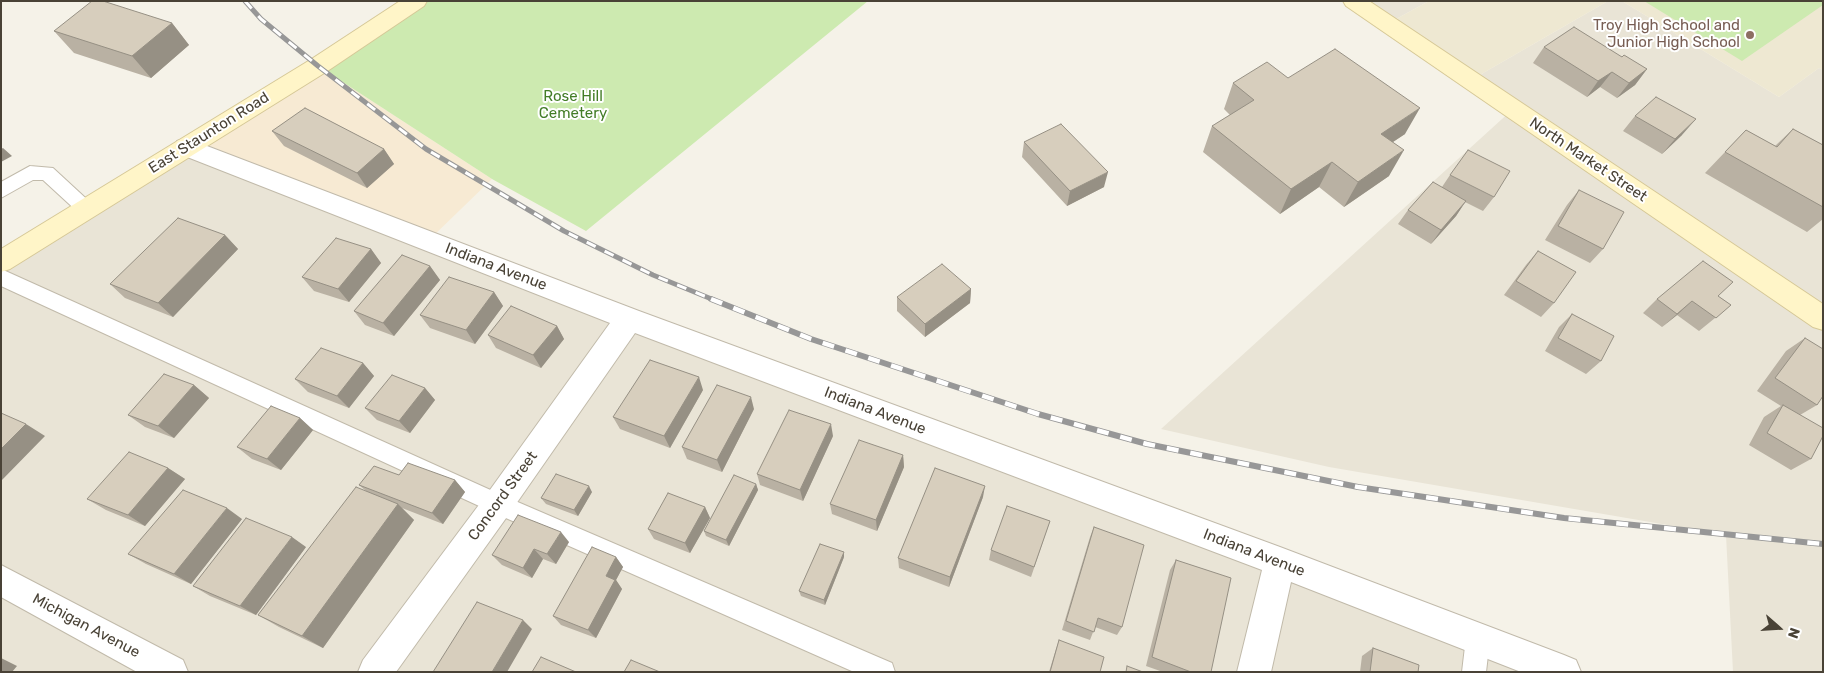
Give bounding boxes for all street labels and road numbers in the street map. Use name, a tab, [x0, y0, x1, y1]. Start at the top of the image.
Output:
street label: East Staunton Road	[145, 89, 273, 177]
street label: North Market Street	[1526, 114, 1650, 206]
street label: Indiana Avenue	[443, 239, 549, 295]
street label: Indiana Avenue	[822, 383, 928, 439]
street label: Concord Street	[465, 448, 541, 544]
street label: Indiana Avenue	[1201, 525, 1307, 581]
street label: Michigan Avenue	[29, 590, 143, 662]

